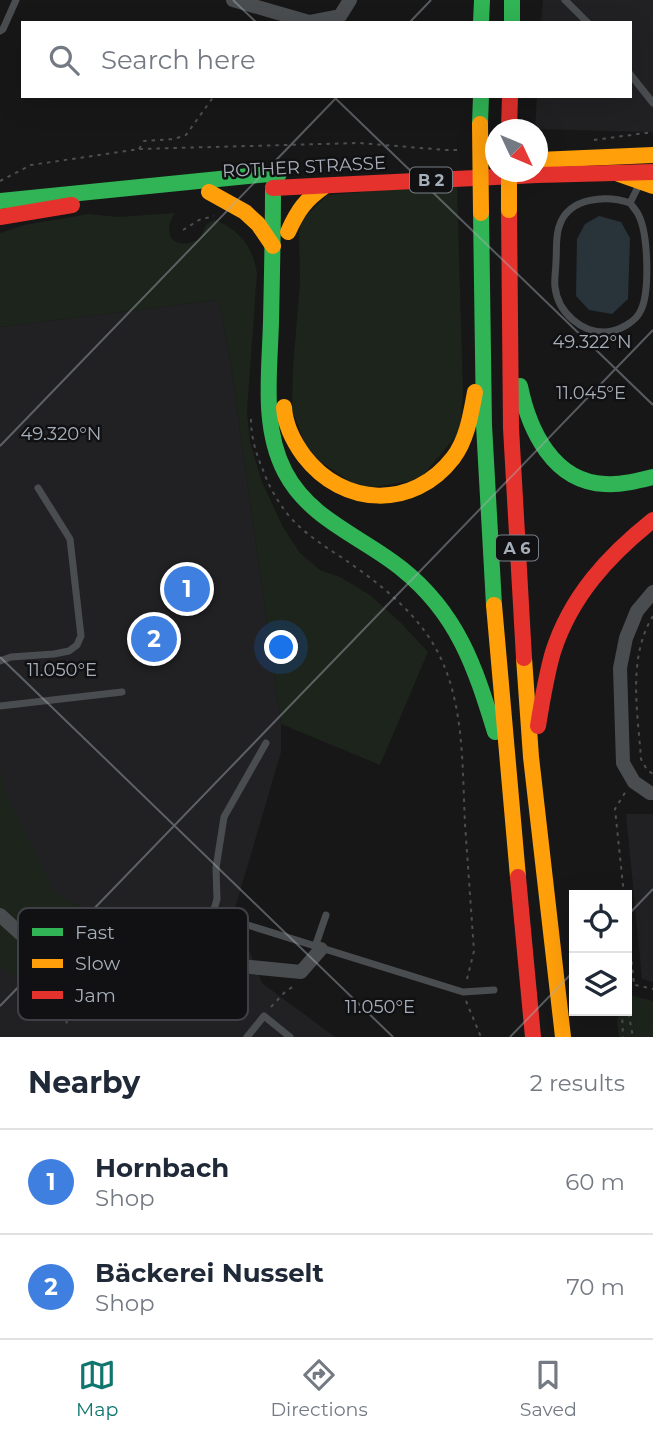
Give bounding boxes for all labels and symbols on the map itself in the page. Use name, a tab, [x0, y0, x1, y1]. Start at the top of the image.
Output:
north arrow	[485, 119, 548, 182]
street label: ROTHER STRASSE	[222, 152, 386, 182]
road number: B 2	[410, 168, 452, 192]
text: 49.322°N	[552, 331, 632, 353]
text: 11.045°E	[556, 382, 626, 404]
text: 49.320°N	[21, 423, 101, 445]
road number: A 6	[496, 536, 538, 561]
pin: 1	[164, 563, 210, 615]
pin: 2	[131, 613, 177, 665]
your location	[264, 630, 298, 664]
text: 11.050°E	[27, 659, 97, 681]
legend	[18, 908, 248, 1020]
text: Fast	[75, 921, 115, 944]
text: Slow	[75, 952, 120, 975]
text: Jam	[74, 984, 116, 1007]
text: 11.050°E	[345, 996, 415, 1018]

